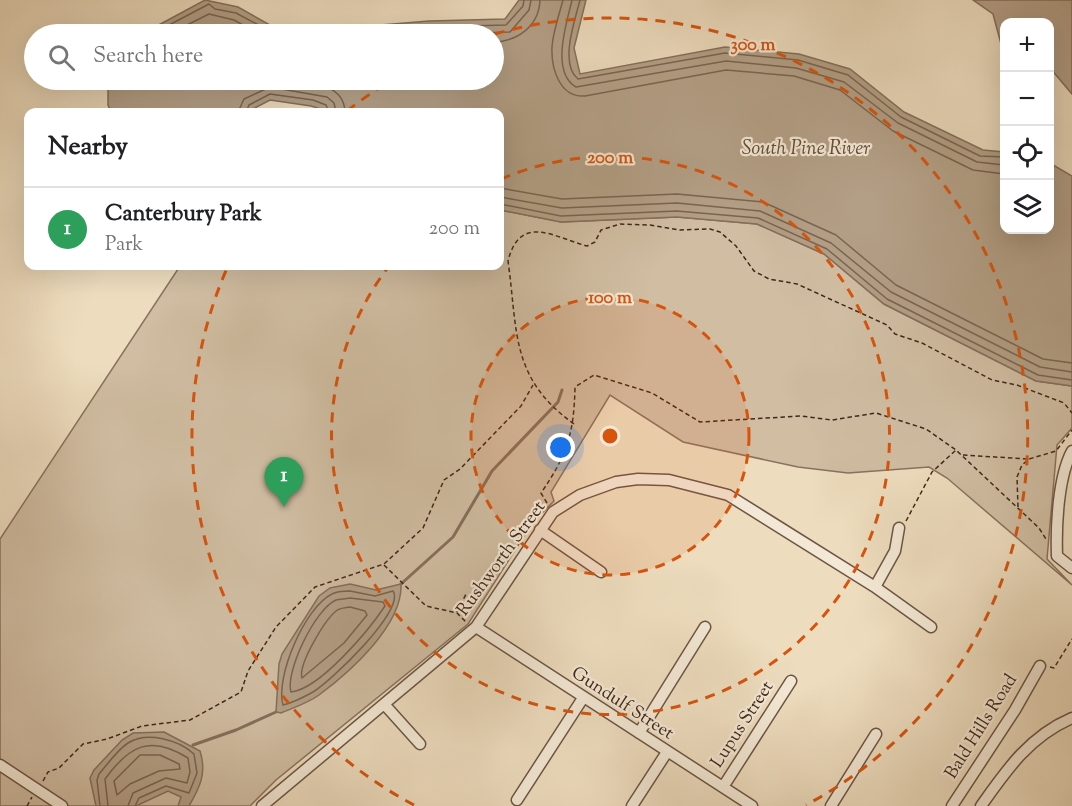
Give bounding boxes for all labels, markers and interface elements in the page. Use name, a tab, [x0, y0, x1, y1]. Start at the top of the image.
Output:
map controls	[1000, 18, 1054, 234]
button: +	[1000, 18, 1054, 72]
search box	[24, 24, 504, 90]
text: 300 m	[731, 33, 776, 59]
icon: search	[45, 41, 78, 74]
text: Search here	[93, 41, 203, 73]
button: −	[1000, 72, 1054, 126]
button: locate	[1000, 126, 1054, 180]
text: Nearby	[48, 129, 128, 166]
water label: South Pine River	[742, 135, 870, 164]
text: 200 m	[587, 146, 633, 172]
button: layers	[1000, 180, 1054, 234]
text: Canterbury Park	[105, 199, 262, 231]
text: 1	[64, 215, 71, 244]
text: 200 m	[429, 215, 480, 244]
text: Park	[105, 231, 143, 260]
text: 100 m	[588, 286, 632, 312]
centre of rings	[600, 426, 620, 446]
your location	[546, 433, 575, 462]
pin: 1	[264, 458, 304, 507]
street label: Rushworth Street	[451, 496, 553, 622]
street label: Gundulf Street	[566, 661, 678, 747]
street label: Bald Hills Road	[939, 670, 1025, 784]
street label: Lupus Street	[705, 676, 781, 774]

